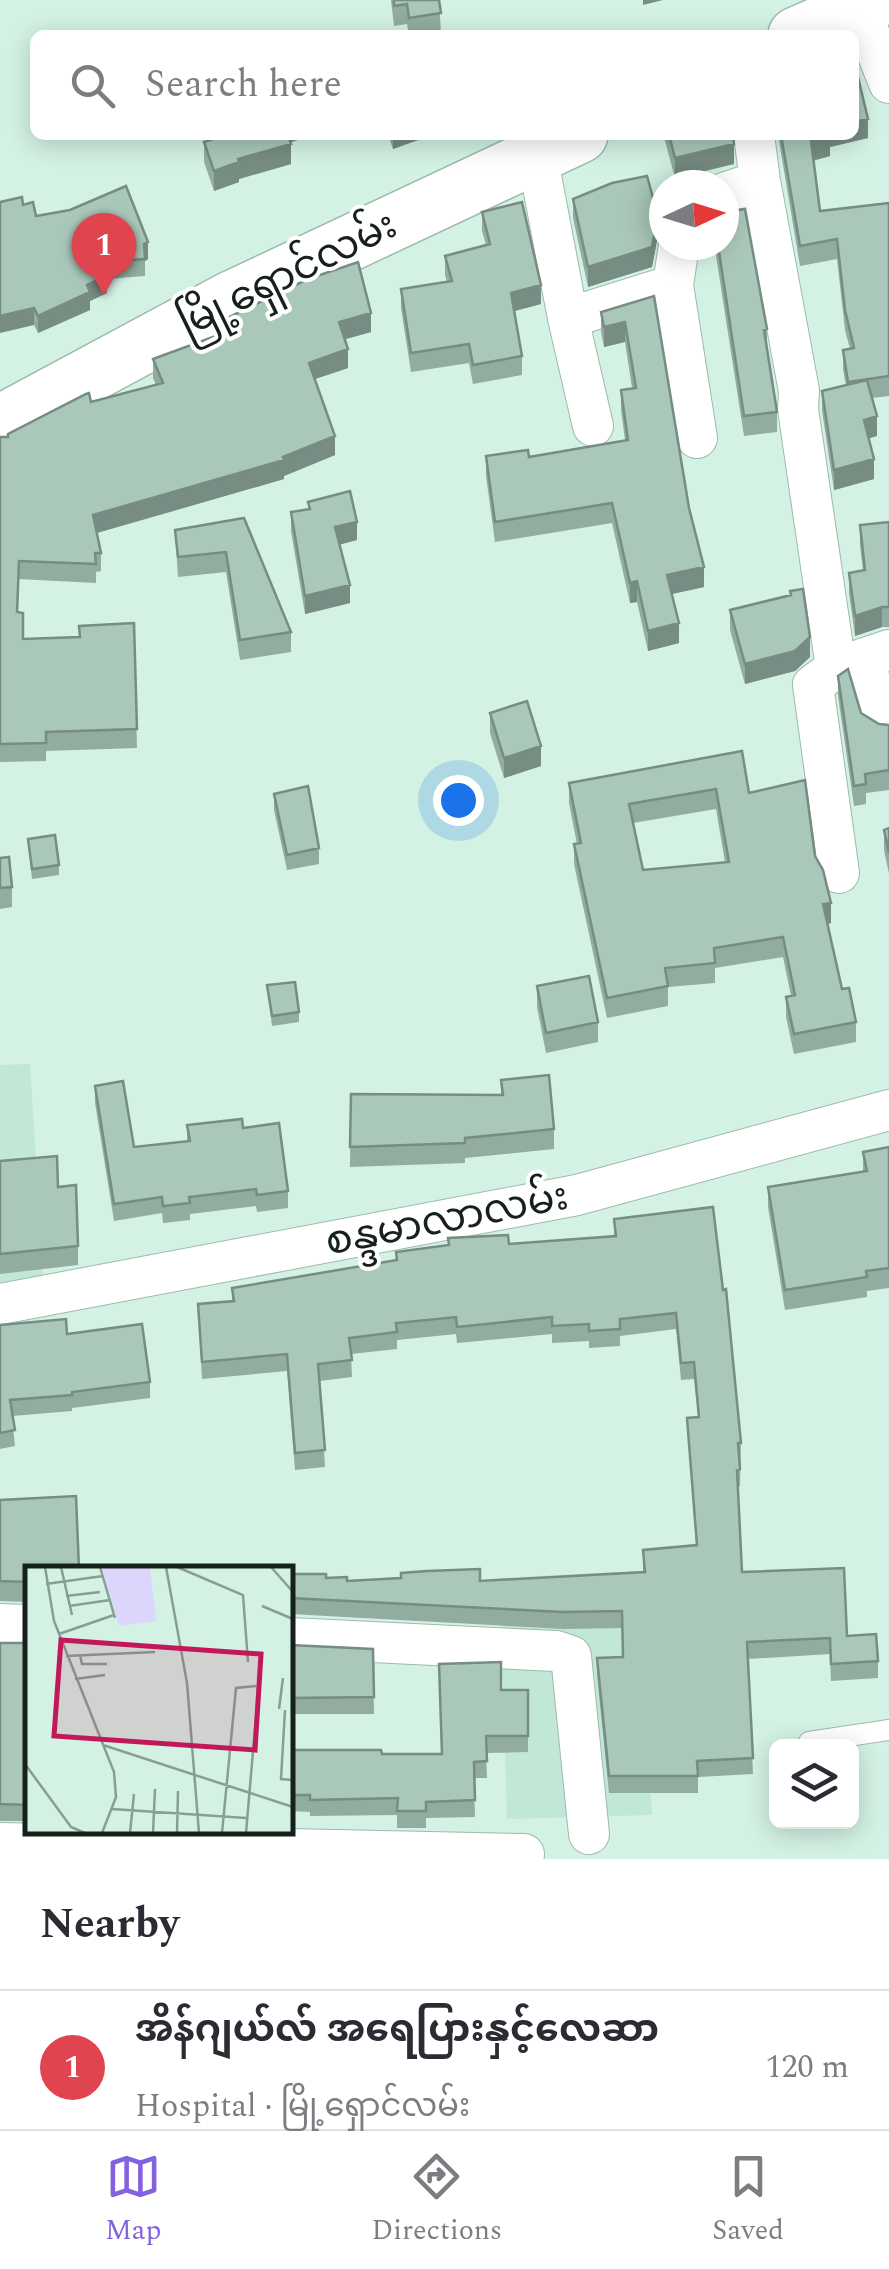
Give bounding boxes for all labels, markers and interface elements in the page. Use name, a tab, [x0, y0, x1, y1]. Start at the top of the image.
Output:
search box	[30, 30, 859, 140]
text: Search here	[145, 56, 342, 114]
icon: search	[65, 58, 120, 113]
north arrow	[649, 170, 739, 260]
street label: မြို့ရှောင်လမ်း	[168, 196, 408, 354]
pin: 1	[72, 212, 136, 295]
your location	[433, 775, 484, 826]
street label: စန္ဒမာလာလမ်း	[320, 1167, 574, 1274]
inset map	[25, 1566, 292, 1834]
map controls	[769, 1739, 859, 1829]
button: layers	[769, 1739, 859, 1829]
text: Nearby	[40, 1893, 179, 1956]
text: အိန်ဂျယ်လ် အရေပြားနှင့်လေဆာ	[135, 2001, 659, 2059]
text: 1	[64, 2043, 81, 2092]
text: 120 m	[765, 2043, 849, 2092]
text: Hospital · မြို့ရှောင်လမ်း	[135, 2082, 470, 2131]
tab: Map	[105, 2149, 161, 2252]
tab: Directions	[371, 2149, 502, 2252]
tab: Saved	[712, 2149, 784, 2252]

